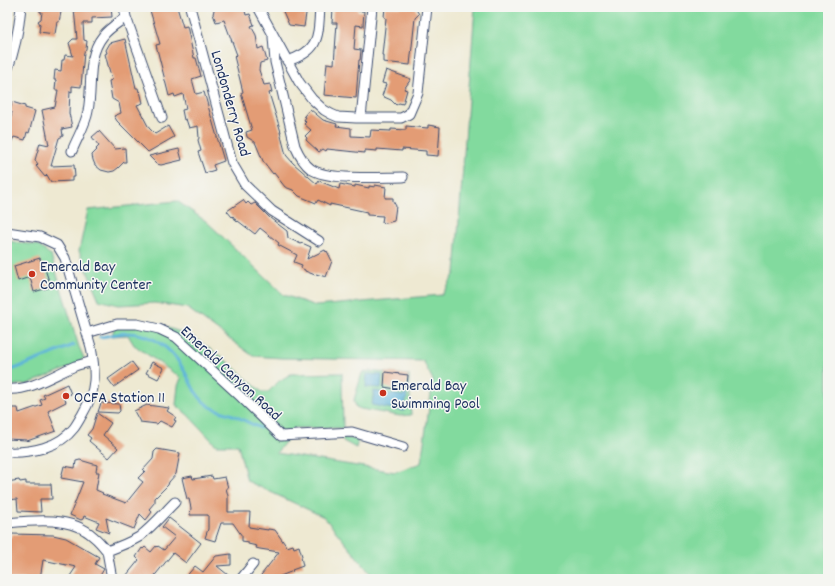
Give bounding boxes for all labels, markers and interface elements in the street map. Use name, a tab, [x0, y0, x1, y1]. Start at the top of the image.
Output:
street label: Londonderry Road	[203, 48, 256, 160]
place label: Emerald Bay Community Center	[40, 256, 152, 297]
marker: Emerald Bay Community Center	[27, 269, 37, 279]
street label: Emerald Canyon Road	[175, 321, 286, 427]
place label: Emerald Bay Swimming Pool	[391, 375, 480, 416]
place label: OCFA Station 11	[74, 387, 165, 410]
marker: Emerald Bay Swimming Pool	[378, 388, 388, 398]
marker: OCFA Station 11	[61, 391, 71, 401]

